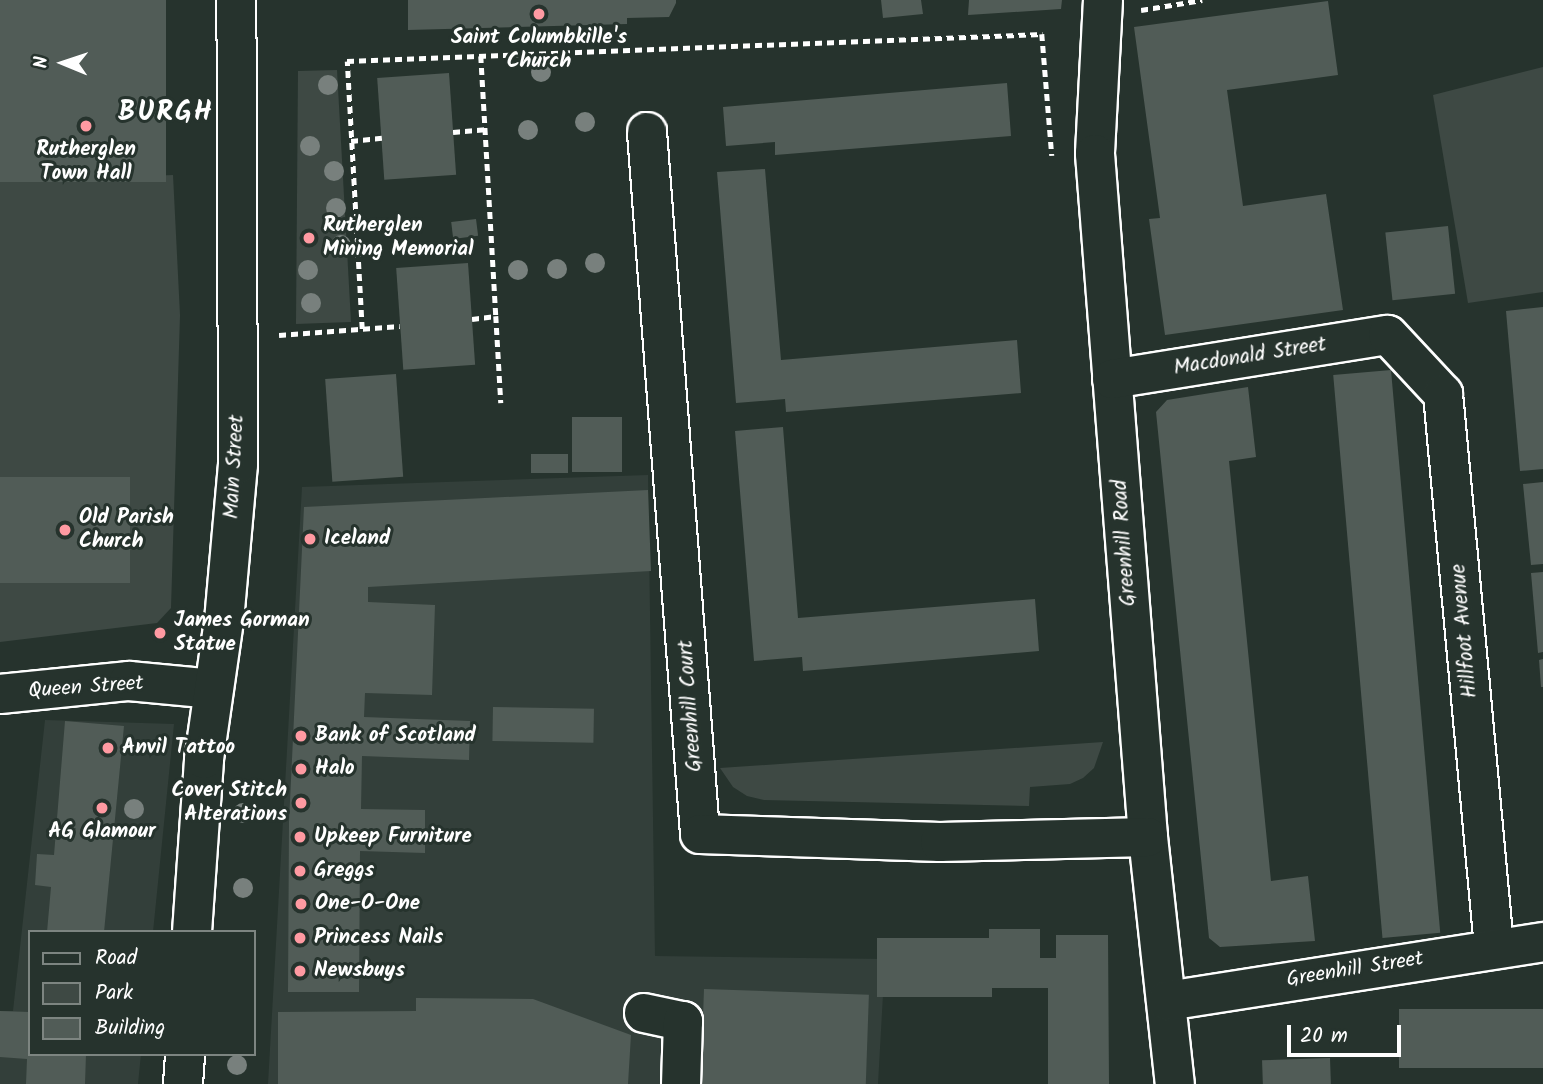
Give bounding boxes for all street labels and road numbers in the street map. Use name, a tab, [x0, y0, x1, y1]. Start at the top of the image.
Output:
street label: Macdonald Street	[1172, 333, 1328, 381]
street label: Main Street	[220, 414, 250, 520]
street label: Greenhill Road	[1108, 479, 1142, 607]
street label: Hillfoot Avenue	[1447, 563, 1483, 699]
street label: Greenhill Court	[674, 639, 708, 773]
street label: Queen Street	[28, 671, 144, 705]
street label: Greenhill Street	[1285, 947, 1425, 993]

